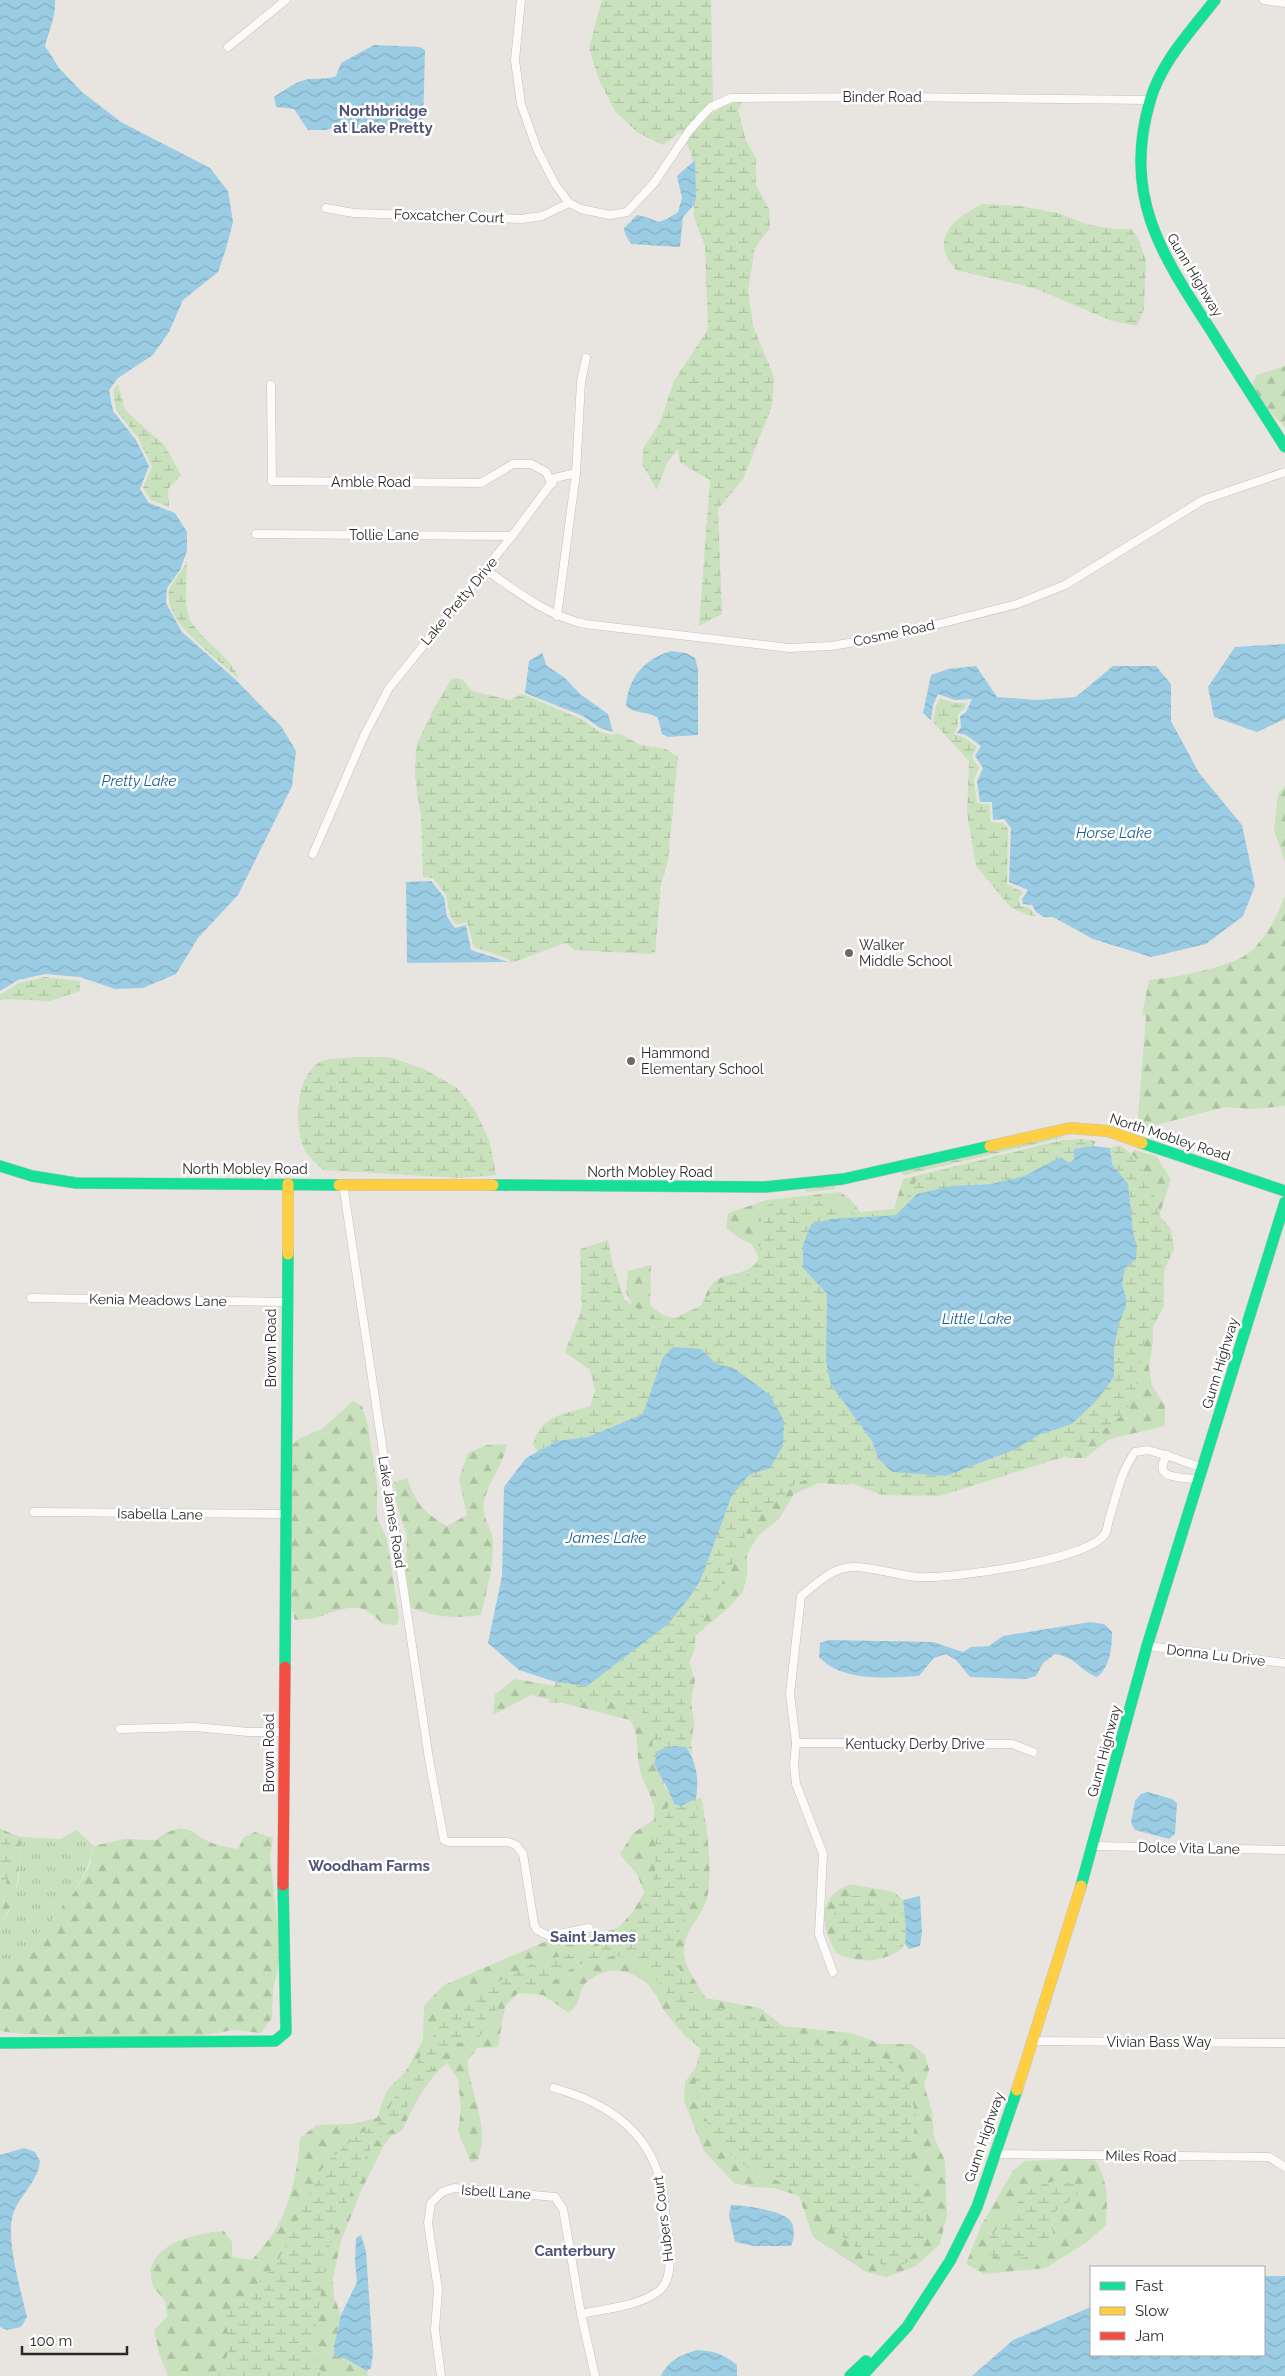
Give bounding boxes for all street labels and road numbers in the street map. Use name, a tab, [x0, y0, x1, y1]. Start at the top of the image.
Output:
street label: Binder Road	[842, 89, 922, 105]
street label: Foxcatcher Court	[394, 206, 505, 226]
street label: Gunn Highway	[1164, 230, 1226, 320]
street label: Amble Road	[331, 474, 411, 490]
street label: Tollie Lane	[349, 527, 419, 543]
street label: Lake Pretty Drive	[418, 554, 500, 648]
street label: Cosme Road	[852, 617, 936, 649]
street label: North Mobley Road	[1108, 1110, 1232, 1164]
street label: North Mobley Road	[182, 1161, 308, 1177]
street label: North Mobley Road	[587, 1164, 713, 1180]
street label: Kenia Meadows Lane	[89, 1291, 227, 1309]
street label: Brown Road	[263, 1309, 279, 1387]
street label: Gunn Highway	[1199, 1315, 1242, 1411]
street label: Lake James Road	[375, 1455, 409, 1569]
street label: Isabella Lane	[117, 1505, 203, 1523]
street label: Donna Lu Drive	[1166, 1641, 1266, 1669]
street label: Gunn Highway	[1084, 1703, 1124, 1799]
street label: Brown Road	[261, 1714, 277, 1792]
street label: Kentucky Derby Drive	[845, 1736, 985, 1752]
street label: Dolce Vita Lane	[1138, 1839, 1240, 1857]
street label: Vivian Bass Way	[1107, 2034, 1212, 2050]
street label: Gunn Highway	[961, 2089, 1007, 2184]
street label: Miles Road	[1105, 2147, 1177, 2165]
street label: Hubers Court	[650, 2175, 676, 2263]
street label: Isbell Lane	[461, 2182, 531, 2202]

